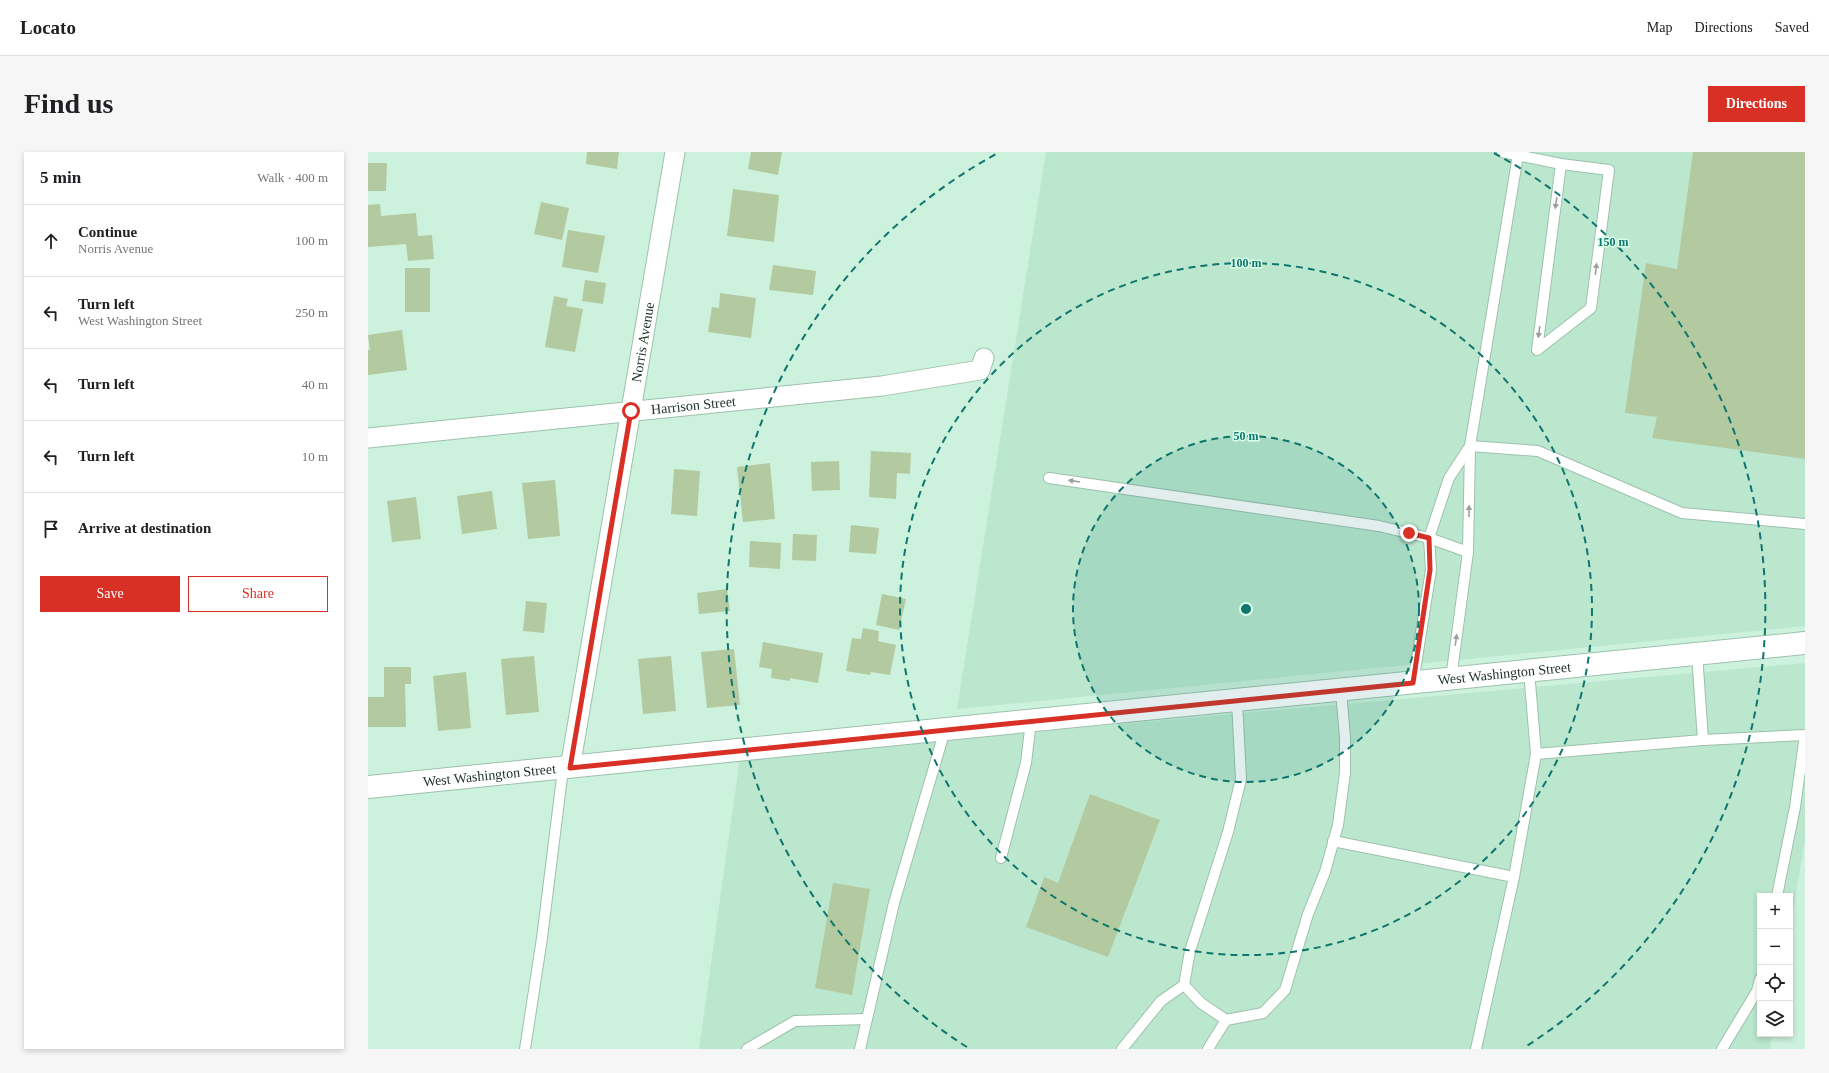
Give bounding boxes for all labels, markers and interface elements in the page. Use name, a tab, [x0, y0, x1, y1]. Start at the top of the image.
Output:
text: Locato	[20, 17, 76, 38]
text: Map	[1647, 20, 1672, 35]
text: Directions	[1694, 20, 1753, 35]
text: Saved	[1775, 20, 1809, 35]
button: Directions	[1708, 86, 1805, 122]
text: Find us	[24, 88, 114, 119]
text: 5 min	[40, 168, 81, 187]
text: Walk · 400 m	[257, 170, 328, 185]
one-way arrow	[1553, 197, 1559, 209]
text: Continue	[78, 224, 137, 240]
icon: ahead	[40, 230, 62, 252]
text: 100 m	[295, 233, 328, 248]
text: 150 m	[1598, 235, 1629, 249]
text: Norris Avenue	[78, 241, 153, 256]
text: 100 m	[1231, 256, 1262, 270]
one-way arrow	[1593, 263, 1599, 275]
text: Turn left	[78, 296, 135, 312]
street label: Norris Avenue	[629, 301, 657, 383]
icon: left	[40, 302, 62, 324]
text: 250 m	[295, 305, 328, 320]
text: West Washington Street	[78, 313, 202, 328]
one-way arrow	[1536, 326, 1542, 338]
icon: left	[40, 374, 62, 396]
text: Turn left	[78, 376, 135, 392]
text: 40 m	[302, 377, 328, 392]
street label: Harrison Street	[650, 394, 737, 417]
route start	[622, 402, 640, 420]
text: 50 m	[1234, 429, 1259, 443]
icon: left	[40, 446, 62, 468]
text: Turn left	[78, 448, 135, 464]
text: 10 m	[302, 449, 328, 464]
one-way arrow	[1068, 478, 1080, 484]
one-way arrow	[1465, 505, 1472, 517]
icon: arrive	[40, 518, 62, 540]
text: Arrive at destination	[78, 520, 211, 536]
route end	[1400, 524, 1418, 542]
button: Save	[40, 576, 180, 612]
button: Share	[188, 576, 328, 612]
centre of rings	[1239, 602, 1253, 616]
one-way arrow	[1453, 634, 1459, 646]
street label: West Washington Street	[1437, 659, 1572, 688]
street label: West Washington Street	[422, 761, 557, 789]
map controls	[1757, 893, 1793, 1037]
button: +	[1757, 893, 1793, 929]
button: −	[1757, 929, 1793, 965]
button: locate	[1757, 965, 1793, 1001]
button: layers	[1757, 1001, 1793, 1037]

